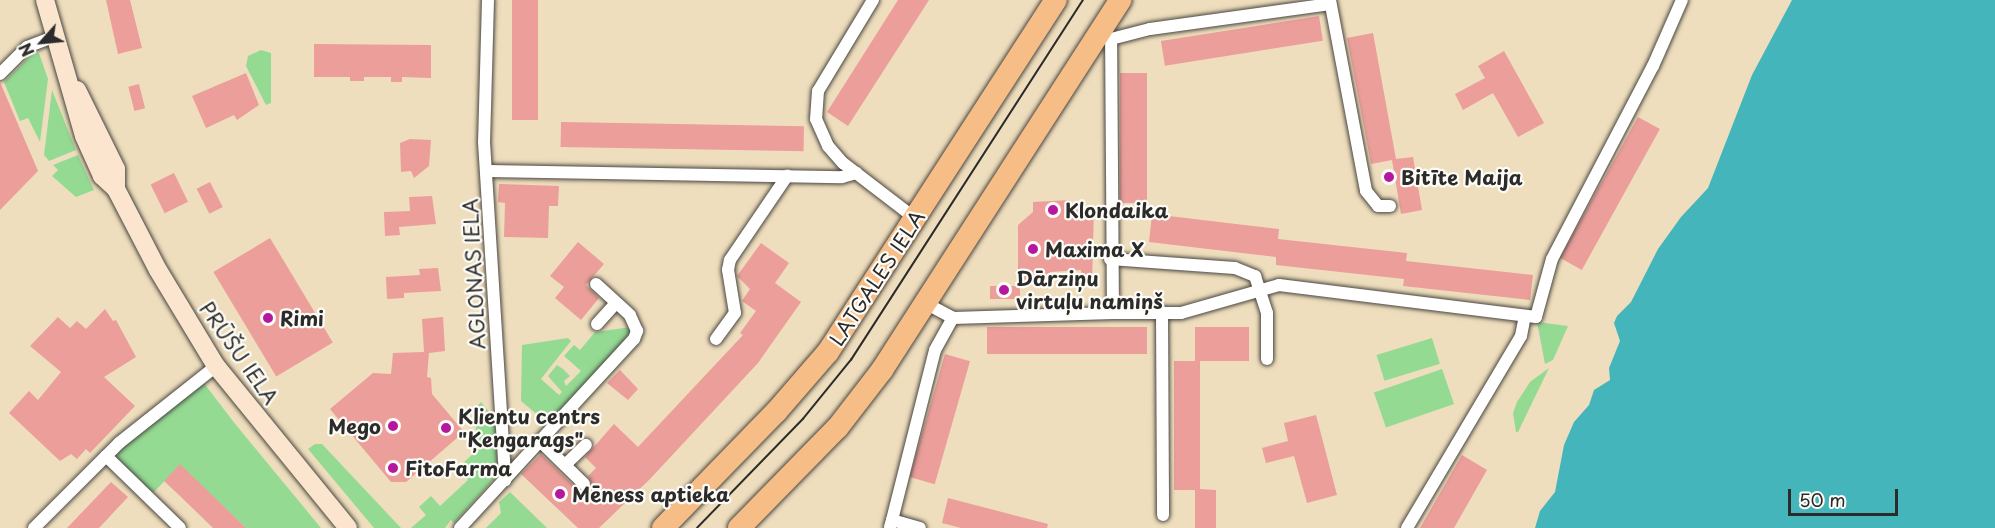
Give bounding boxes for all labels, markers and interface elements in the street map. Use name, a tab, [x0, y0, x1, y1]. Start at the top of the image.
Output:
north arrow	[12, 12, 72, 72]
text: N	[12, 39, 40, 61]
place label: Bitīte Maija	[1401, 165, 1523, 189]
marker: Bitīte Maija	[1382, 170, 1396, 184]
street label: AGLONAS IELA	[458, 198, 490, 350]
place label: Klondaika	[1065, 198, 1168, 222]
marker: Klondaika	[1046, 203, 1060, 217]
street label: LATGALES IELA	[824, 206, 930, 350]
place label: Maxima X	[1045, 237, 1145, 261]
marker: Maxima X	[1026, 242, 1040, 256]
place label: Dārziņu virtuļu namiņš	[1016, 266, 1163, 313]
marker: Dārziņu virtuļu namiņš	[997, 283, 1011, 297]
street label: PRŪŠU IELA	[195, 297, 283, 409]
place label: Rimi	[280, 306, 324, 330]
marker: Rimi	[261, 311, 275, 325]
place label: Klientu centrs "Ķengarags"	[458, 404, 600, 451]
place label: Mego	[328, 414, 381, 438]
marker: Mego	[386, 419, 400, 433]
marker: Klientu centrs "Ķengarags"	[439, 421, 453, 435]
place label: FitoFarma	[405, 456, 512, 480]
marker: FitoFarma	[386, 461, 400, 475]
scale bar	[1791, 477, 1900, 515]
place label: Mēness aptieka	[572, 482, 729, 506]
text: 50 m	[1799, 486, 1846, 513]
marker: Mēness aptieka	[553, 487, 567, 501]

